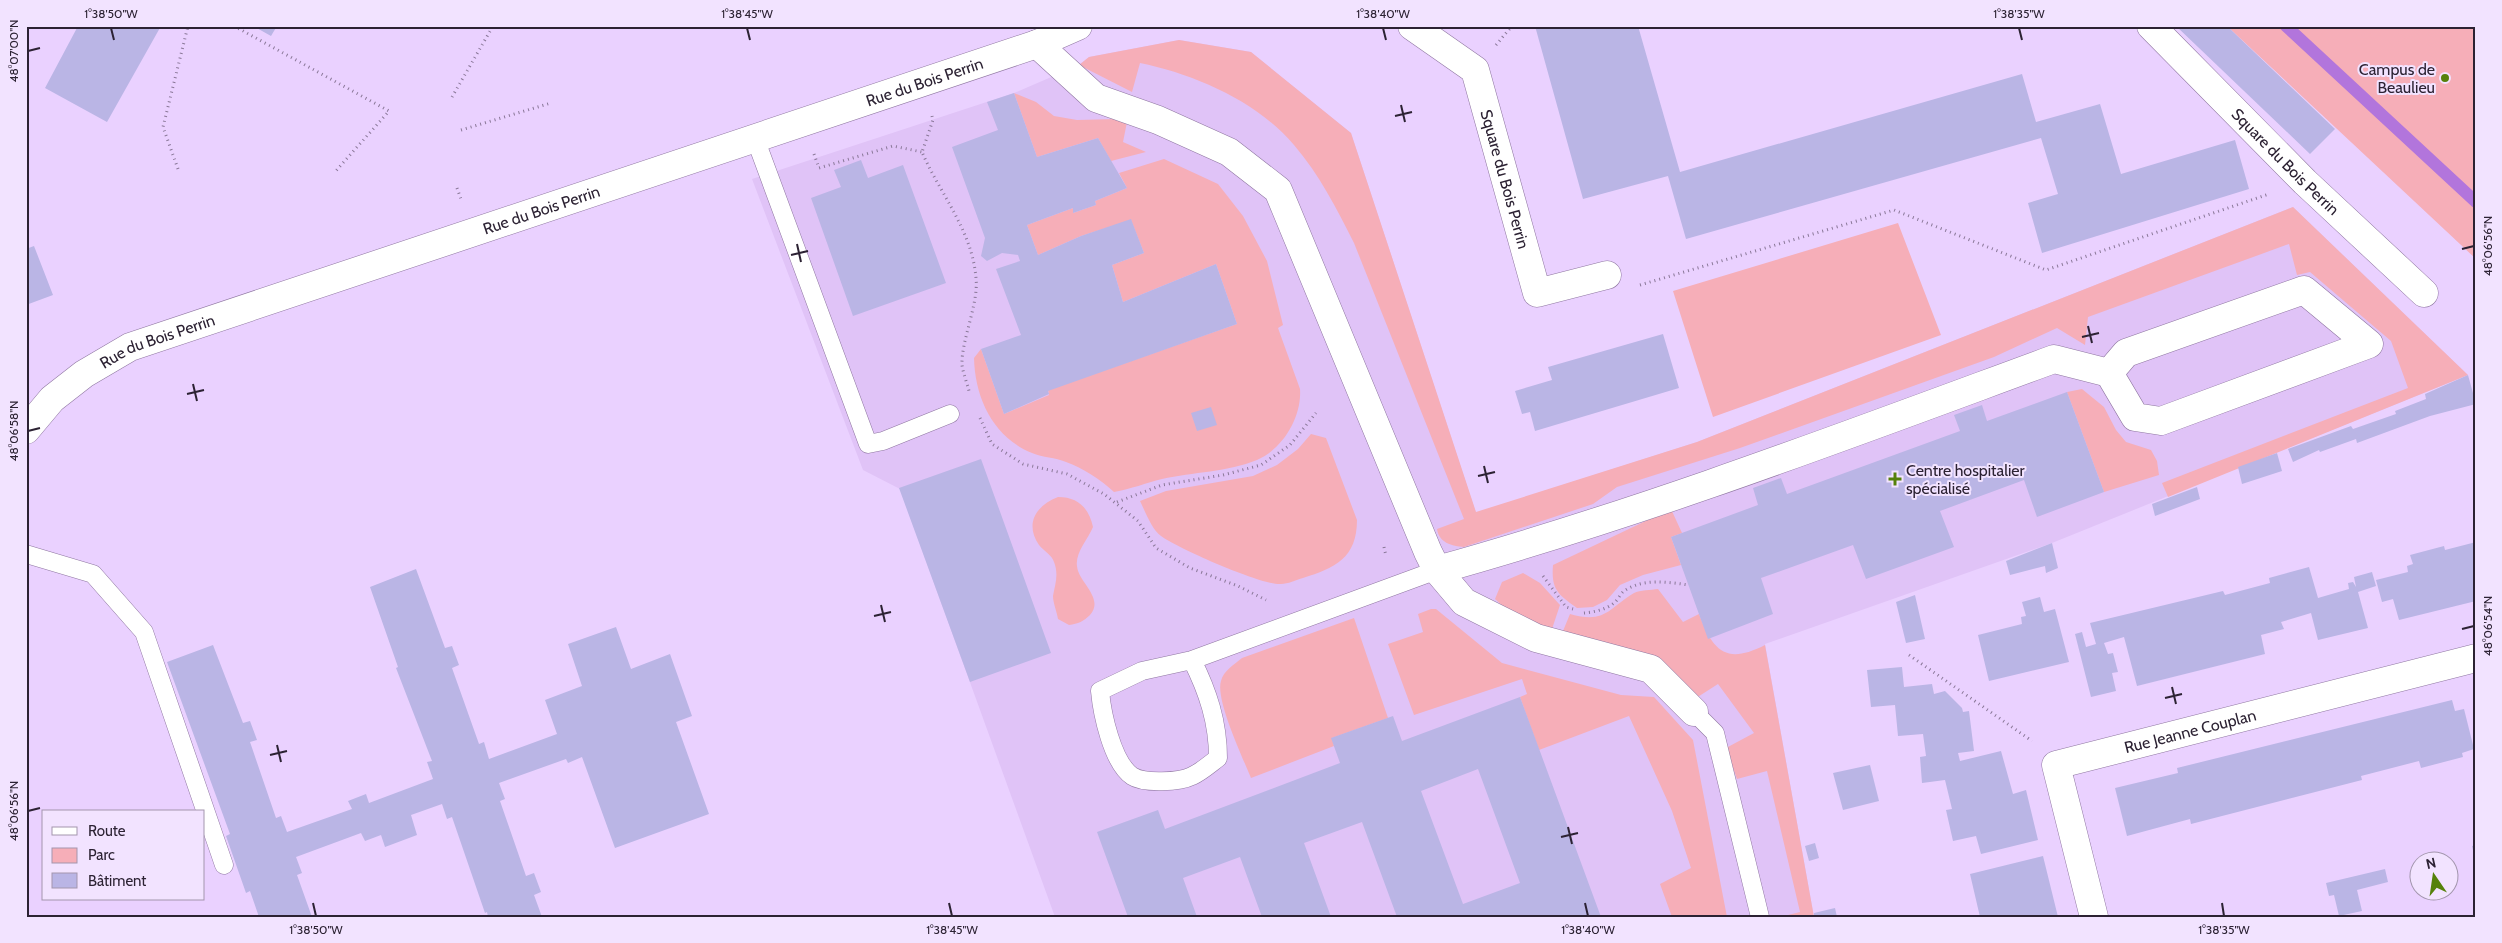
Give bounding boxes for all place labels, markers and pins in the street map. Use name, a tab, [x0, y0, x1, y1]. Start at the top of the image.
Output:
place label: Campus de Beaulieu	[2359, 60, 2435, 97]
marker: Campus de Beaulieu	[2439, 72, 2451, 84]
place label: Centre hospitalier spécialisé	[1906, 461, 2026, 498]
marker: Centre hospitalier spécialisé	[1888, 472, 1902, 486]

